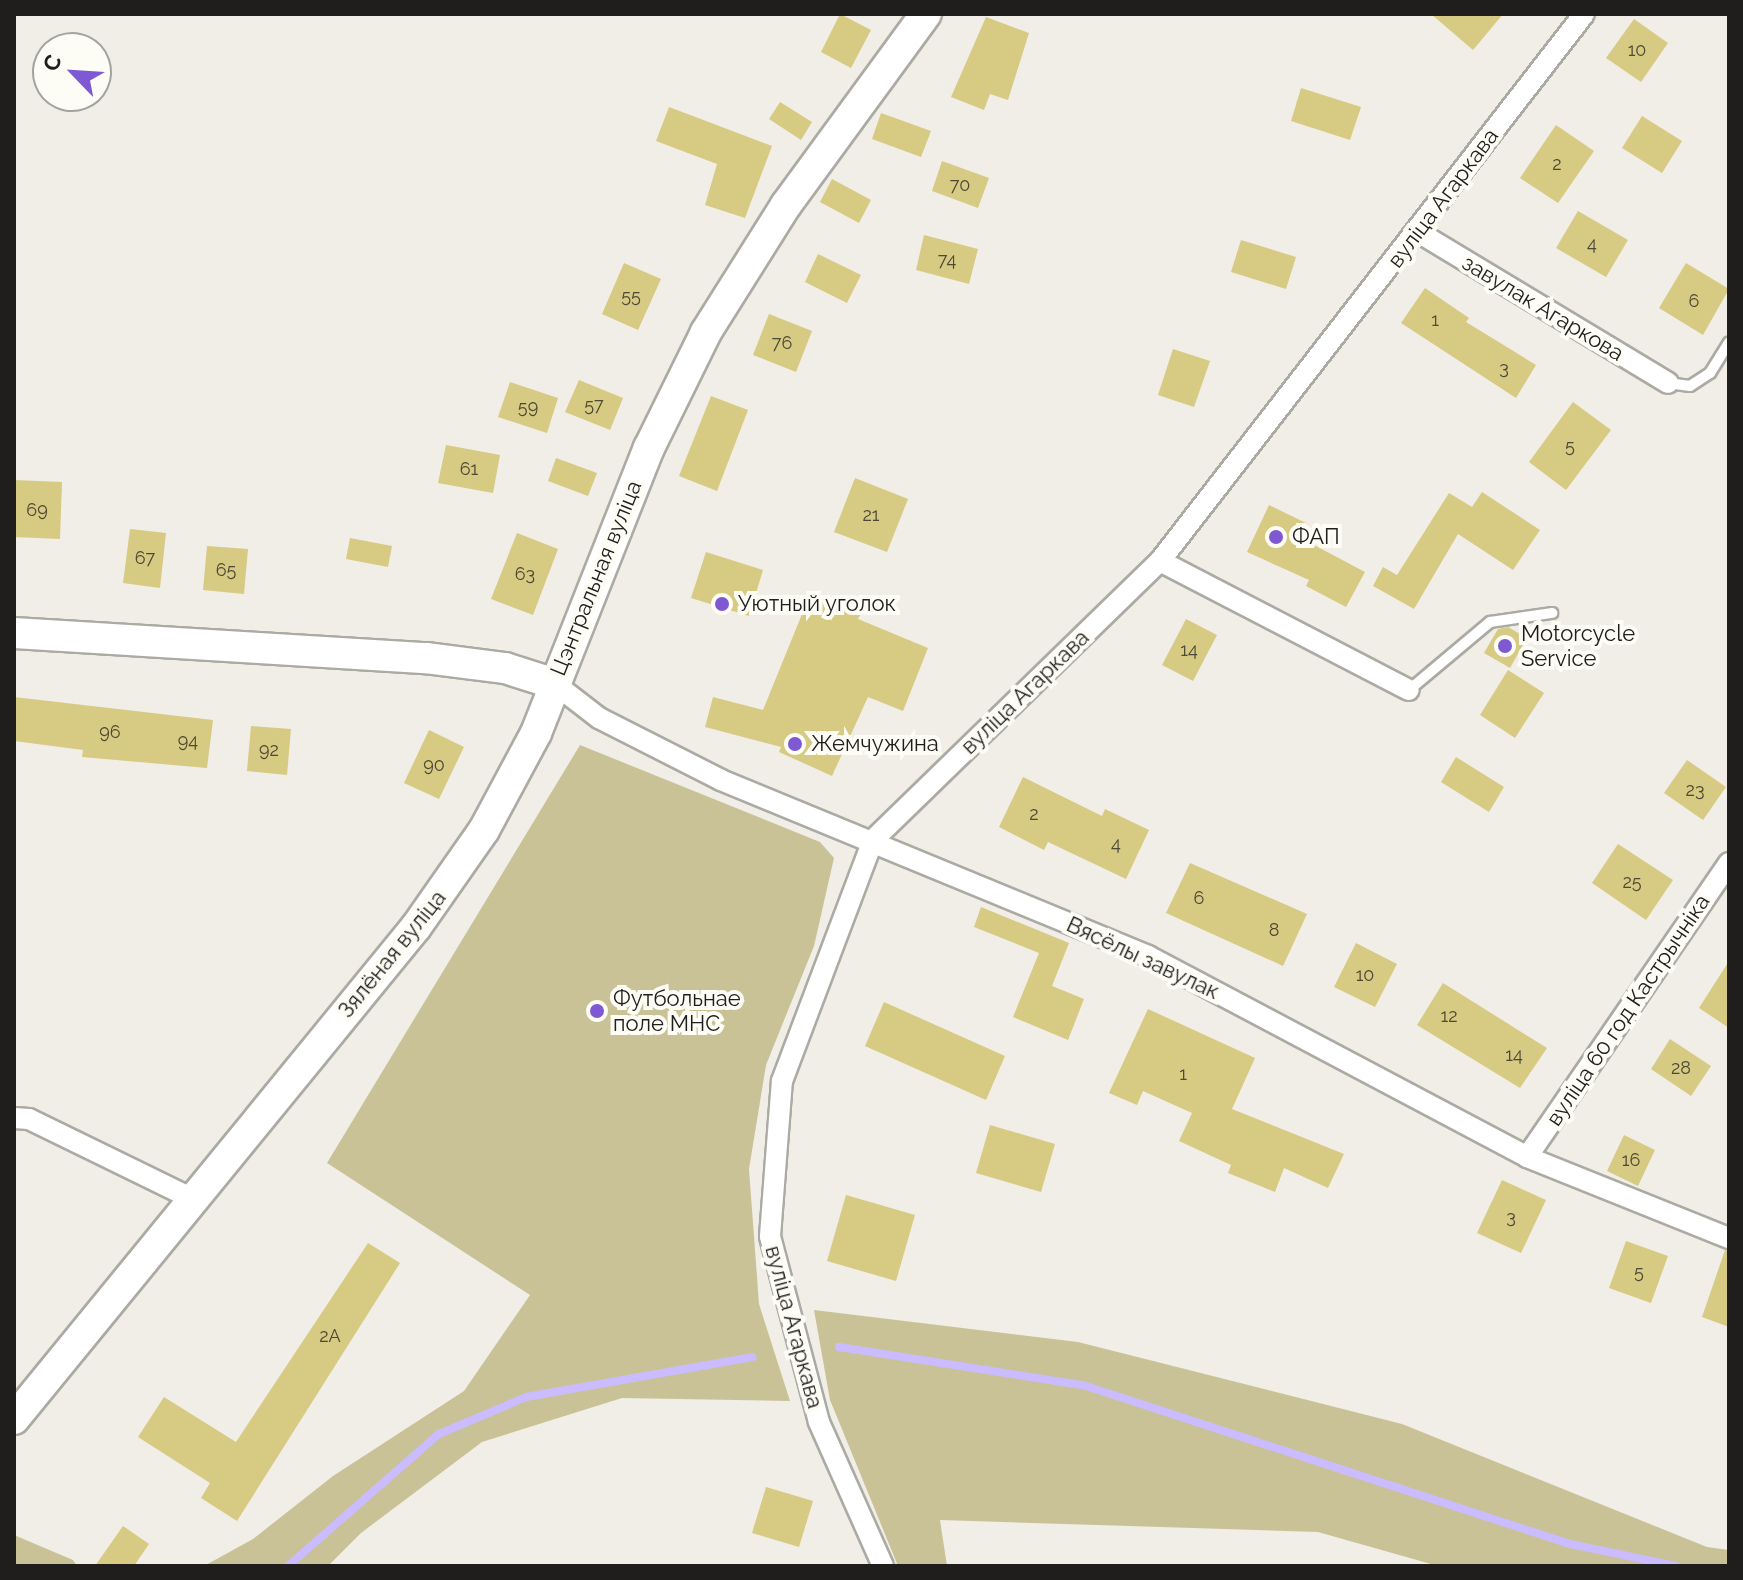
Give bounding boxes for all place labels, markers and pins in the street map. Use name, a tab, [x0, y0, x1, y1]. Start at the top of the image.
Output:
place label: ФАП	[1292, 524, 1340, 550]
marker: ФАП	[1267, 528, 1285, 546]
place label: Уютный уголок	[738, 591, 897, 617]
marker: Уютный уголок	[713, 595, 731, 613]
place label: Motorcycle Service	[1521, 620, 1635, 672]
marker: Motorcycle Service	[1496, 637, 1514, 655]
place label: Жемчужина	[811, 731, 939, 757]
marker: Жемчужина	[786, 735, 804, 753]
place label: Футбольнае поле МНС	[613, 985, 741, 1036]
marker: Футбольнае поле МНС	[588, 1002, 606, 1020]

